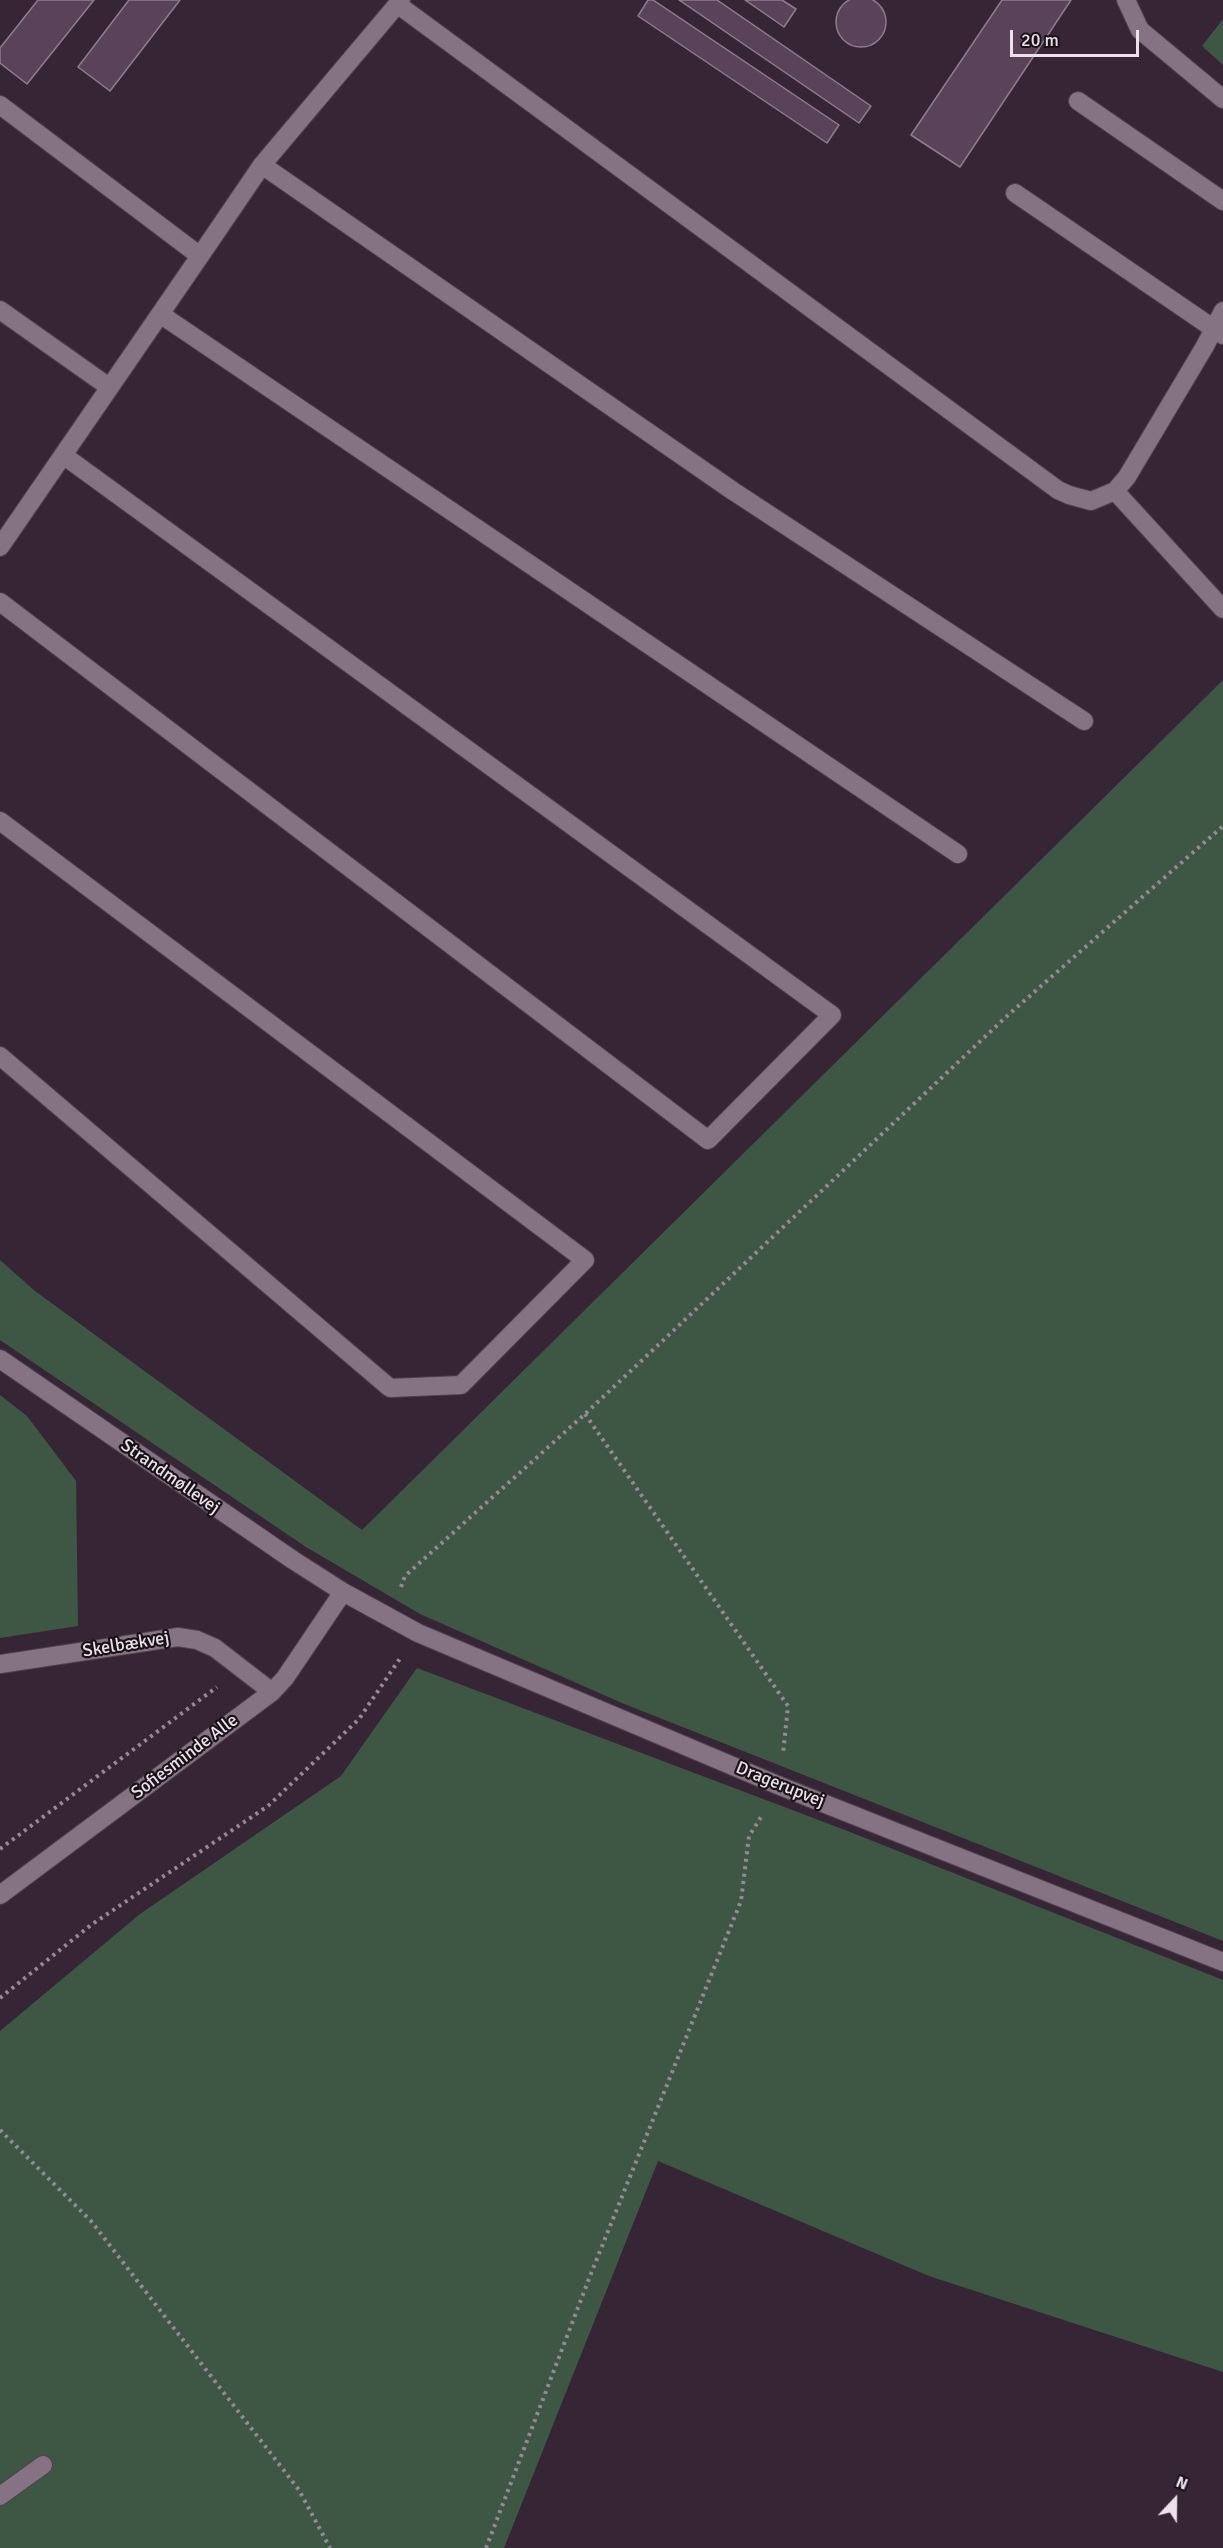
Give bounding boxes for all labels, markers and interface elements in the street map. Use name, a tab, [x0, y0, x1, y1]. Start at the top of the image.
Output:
scale bar	[1013, 18, 1142, 56]
text: 20 m	[1021, 29, 1059, 51]
street label: Strandmøllevej	[116, 1435, 224, 1519]
street label: Skelbækvej	[81, 1627, 171, 1663]
street label: Sofiesminde Alle	[127, 1710, 243, 1804]
street label: Dragerupvej	[733, 1757, 827, 1813]
north arrow	[1145, 2470, 1205, 2530]
text: N	[1173, 2472, 1191, 2495]

